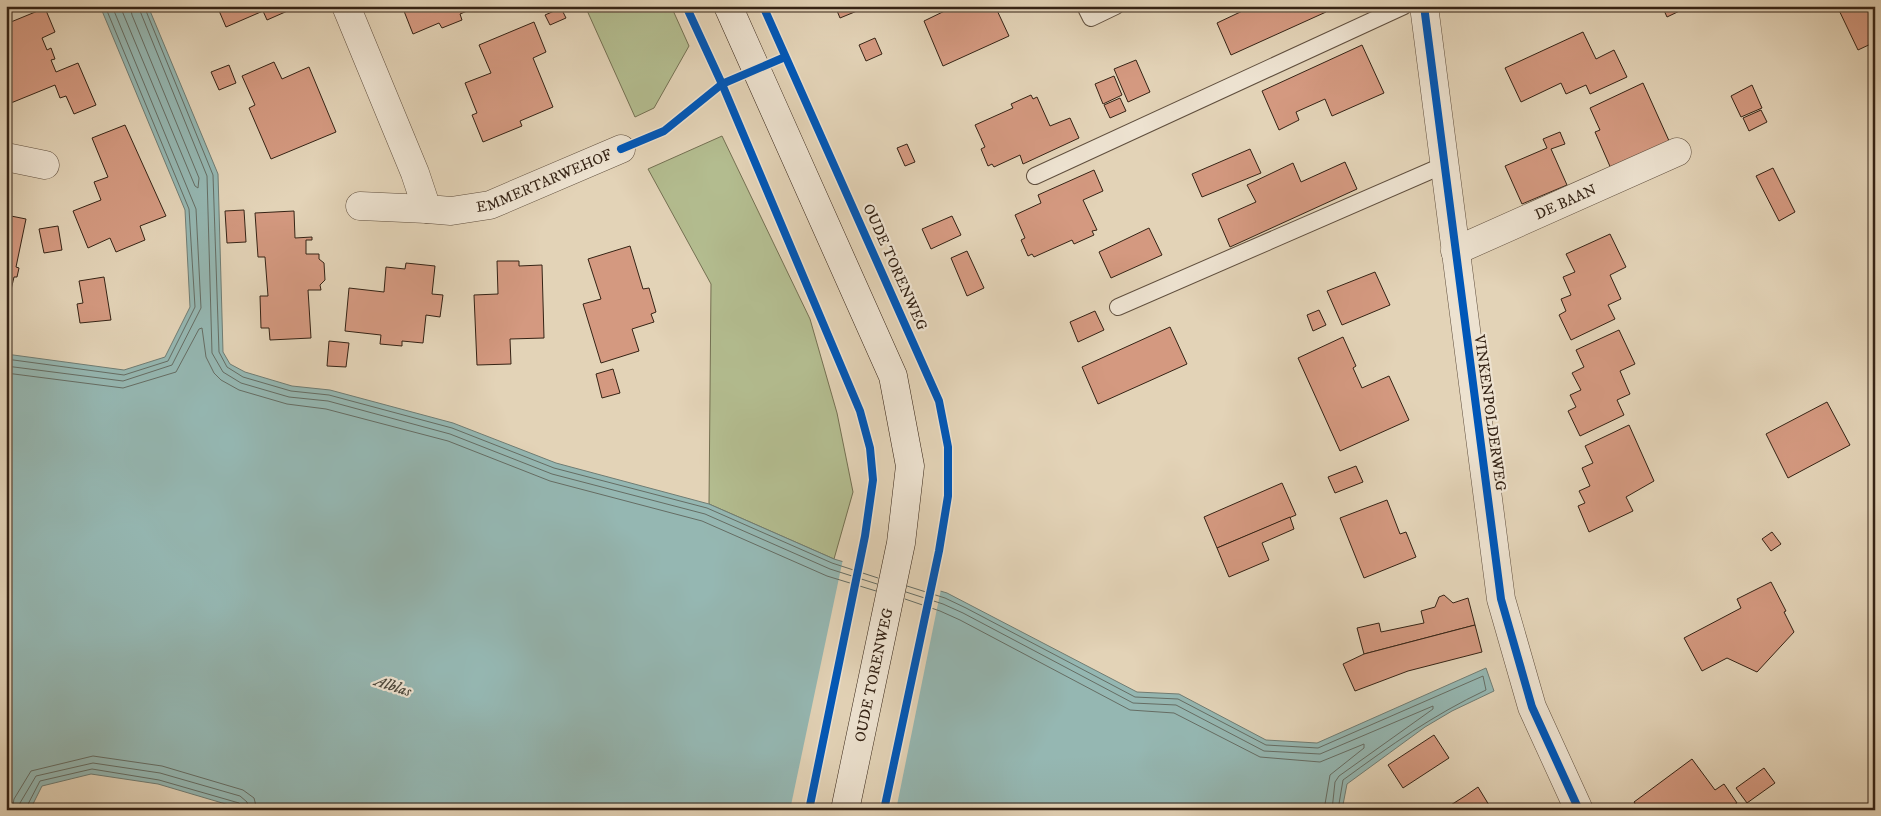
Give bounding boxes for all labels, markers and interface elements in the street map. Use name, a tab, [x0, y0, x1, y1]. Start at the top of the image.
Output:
street label: EMMERTARWEHOF	[475, 145, 615, 216]
street label: DE BAAN	[1532, 180, 1599, 224]
street label: OUDE TORENWEG	[859, 201, 932, 334]
street label: VINKENPOLDERWEG	[1469, 333, 1510, 493]
street label: OUDE TORENWEG	[851, 606, 898, 744]
water label: Alblas	[370, 670, 415, 702]

